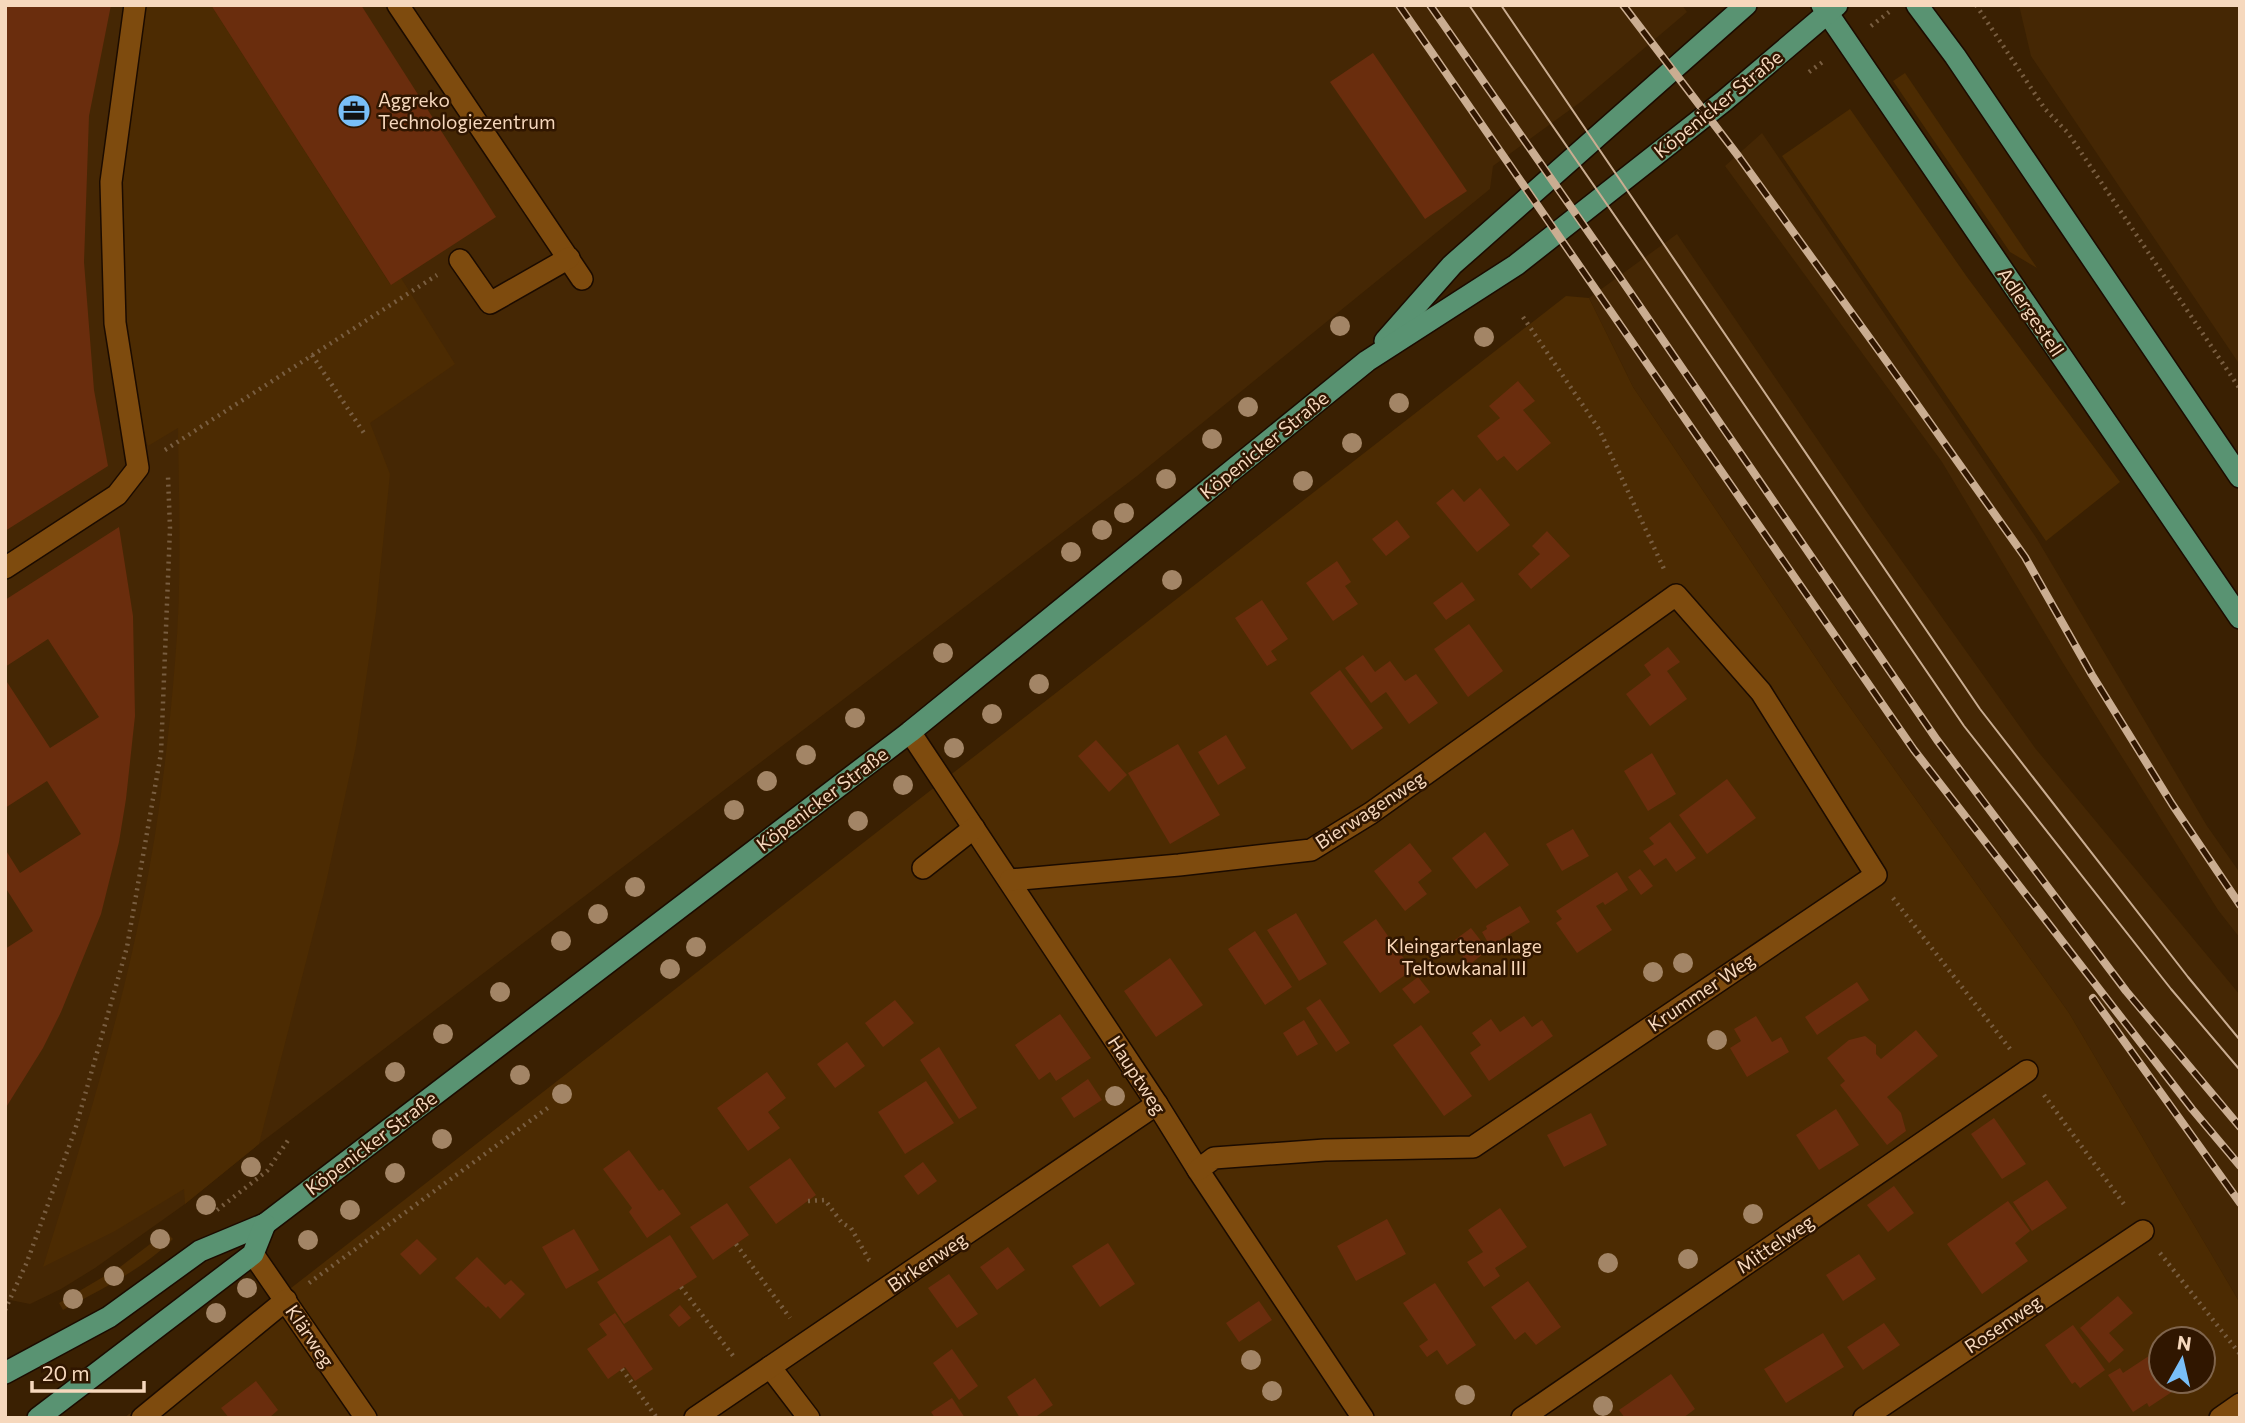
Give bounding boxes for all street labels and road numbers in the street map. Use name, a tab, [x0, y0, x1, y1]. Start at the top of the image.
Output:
street label: Köpenicker Straße	[1649, 45, 1787, 162]
street label: Adlergestell	[1993, 263, 2070, 360]
street label: Köpenicker Straße	[1195, 386, 1333, 503]
street label: Köpenicker Straße	[751, 742, 892, 856]
street label: Bierwagenweg	[1311, 766, 1429, 853]
street label: Krummer Weg	[1643, 947, 1758, 1036]
street label: Hauptweg	[1104, 1031, 1171, 1118]
street label: Köpenicker Straße	[300, 1086, 441, 1200]
street label: Mittelweg	[1732, 1209, 1818, 1278]
street label: Birkenweg	[883, 1227, 971, 1296]
street label: Rosenweg	[1960, 1289, 2046, 1358]
street label: Klärweg	[281, 1300, 340, 1371]

